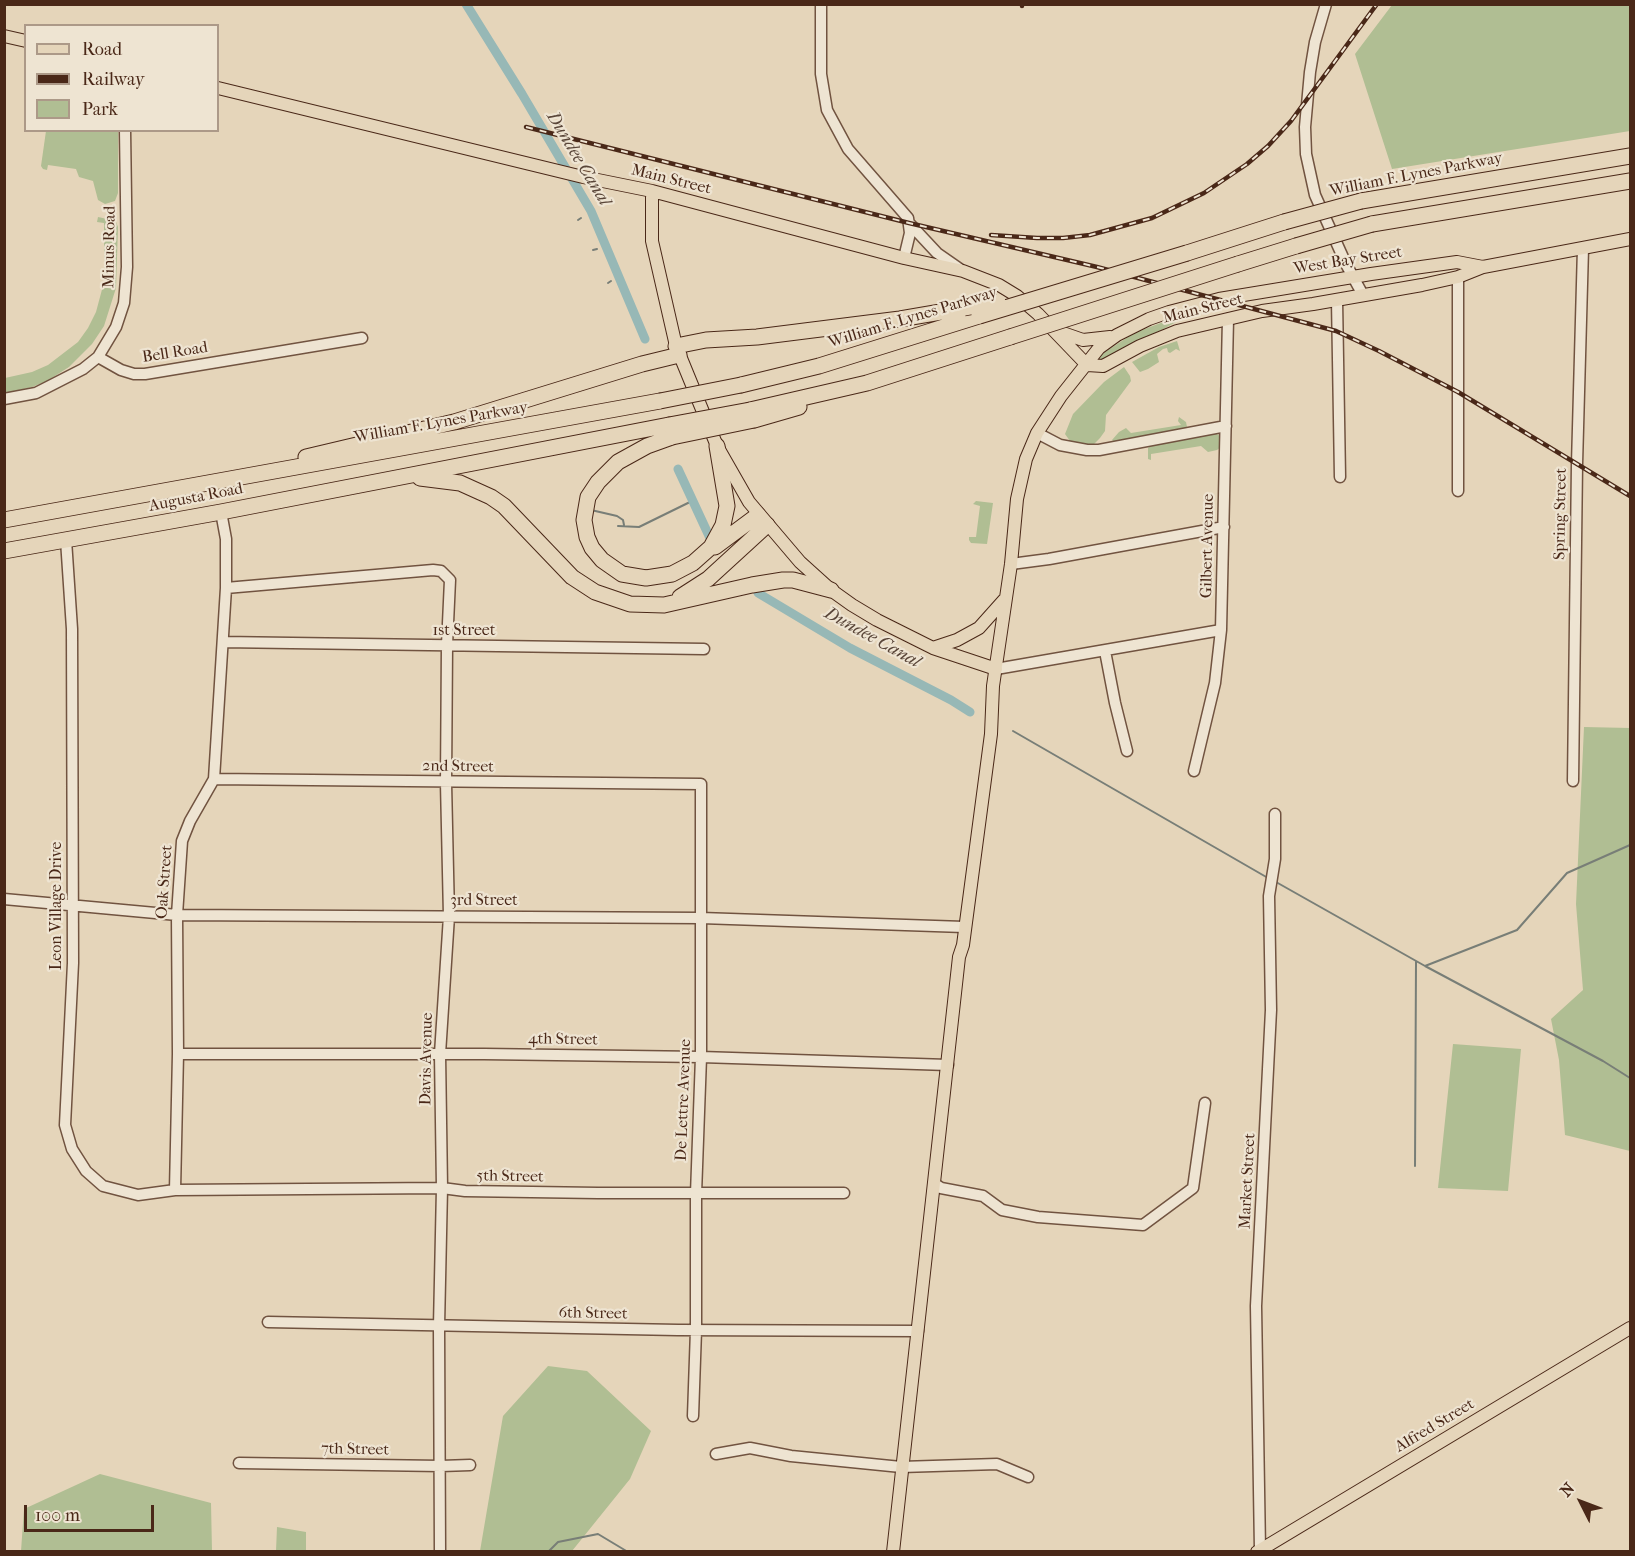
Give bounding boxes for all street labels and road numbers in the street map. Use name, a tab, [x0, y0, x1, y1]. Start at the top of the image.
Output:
street label: William F. Lynes Parkway	[1328, 149, 1504, 201]
street label: Main Street	[629, 161, 713, 199]
street label: Minus Road	[100, 206, 120, 288]
street label: West Bay Street	[1293, 243, 1403, 279]
street label: William F. Lynes Parkway	[826, 283, 1000, 353]
street label: Main Street	[1161, 290, 1245, 328]
street label: Bell Road	[141, 338, 209, 368]
street label: William F. Lynes Parkway	[353, 398, 529, 448]
street label: Spring Street	[1551, 468, 1571, 560]
street label: Augusta Road	[147, 479, 245, 517]
street label: Gilbert Avenue	[1197, 494, 1219, 598]
street label: 1st Street	[433, 621, 495, 641]
street label: 2nd Street	[422, 757, 494, 777]
street label: Leon Village Drive	[47, 842, 67, 970]
street label: Oak Street	[153, 844, 177, 920]
street label: 3rd Street	[450, 891, 518, 911]
street label: Davis Avenue	[417, 1012, 437, 1106]
street label: 4th Street	[528, 1030, 598, 1050]
street label: De Lettre Avenue	[672, 1039, 696, 1161]
street label: Market Street	[1236, 1133, 1260, 1229]
street label: 5th Street	[476, 1167, 544, 1187]
street label: 6th Street	[558, 1304, 628, 1324]
street label: Alfred Street	[1392, 1395, 1478, 1457]
street label: 7th Street	[321, 1440, 389, 1460]

